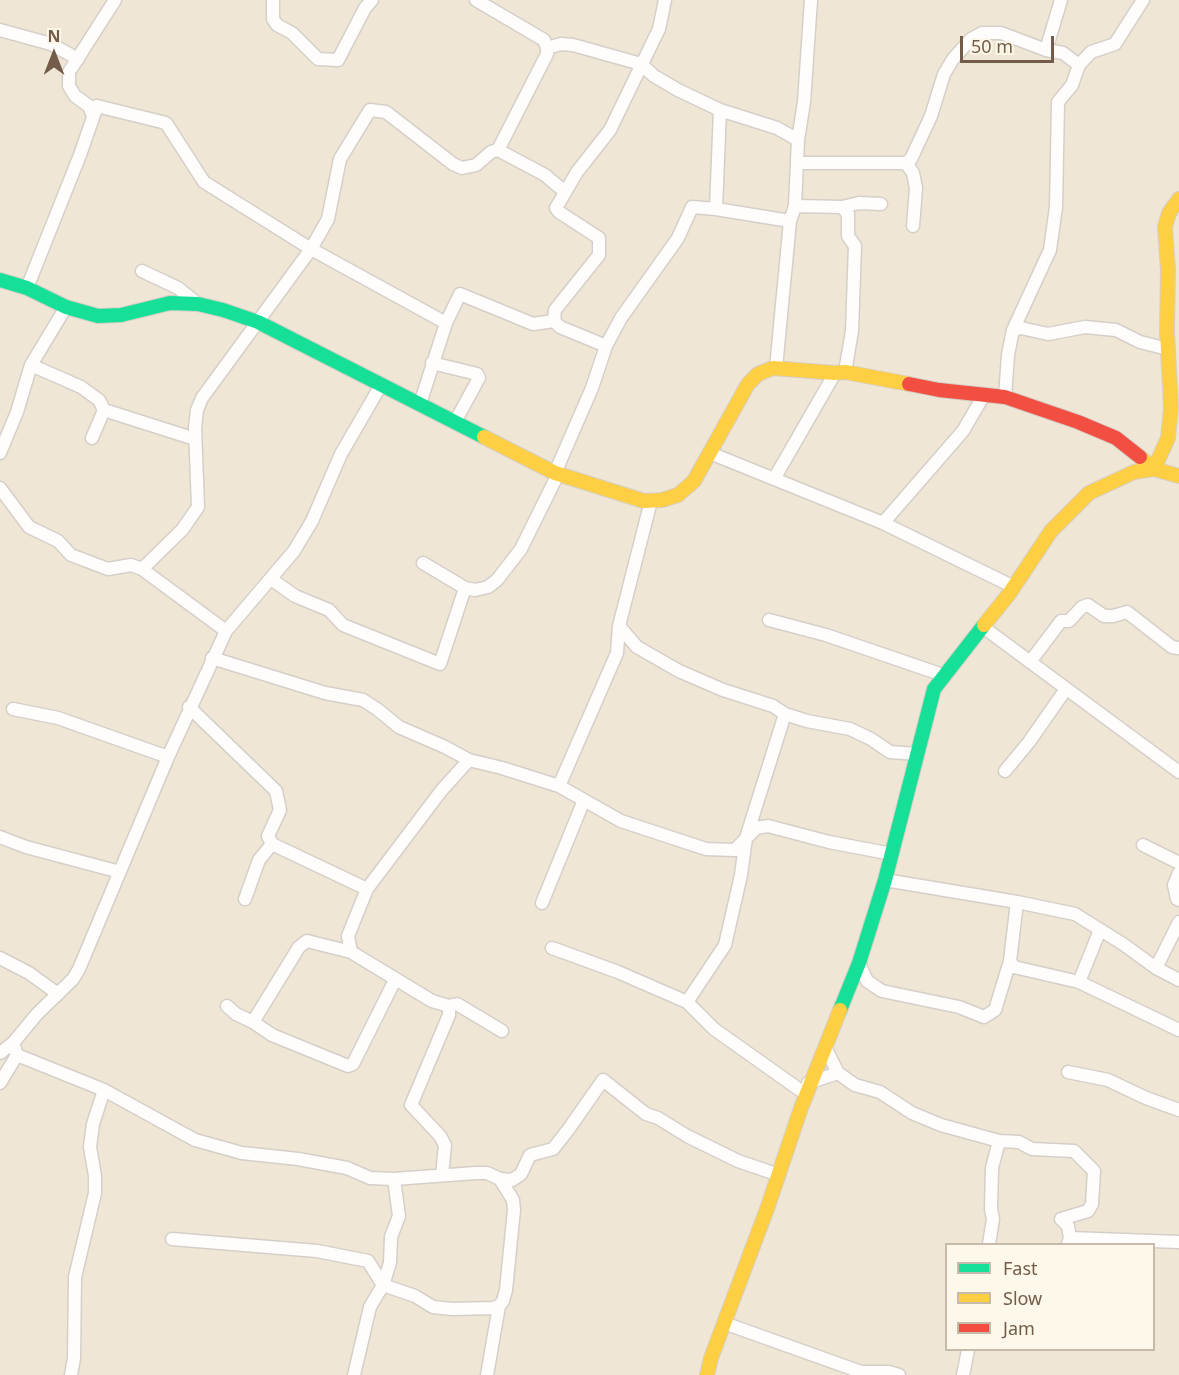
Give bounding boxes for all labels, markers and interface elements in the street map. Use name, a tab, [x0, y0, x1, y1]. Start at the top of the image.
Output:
north arrow	[24, 24, 84, 84]
scale bar	[963, 24, 1058, 62]
text: N	[47, 25, 61, 47]
text: 50 m	[971, 34, 1013, 58]
legend	[945, 1243, 1155, 1351]
text: Fast	[1003, 1256, 1038, 1280]
text: Slow	[1003, 1286, 1042, 1310]
text: Jam	[1003, 1316, 1035, 1340]

